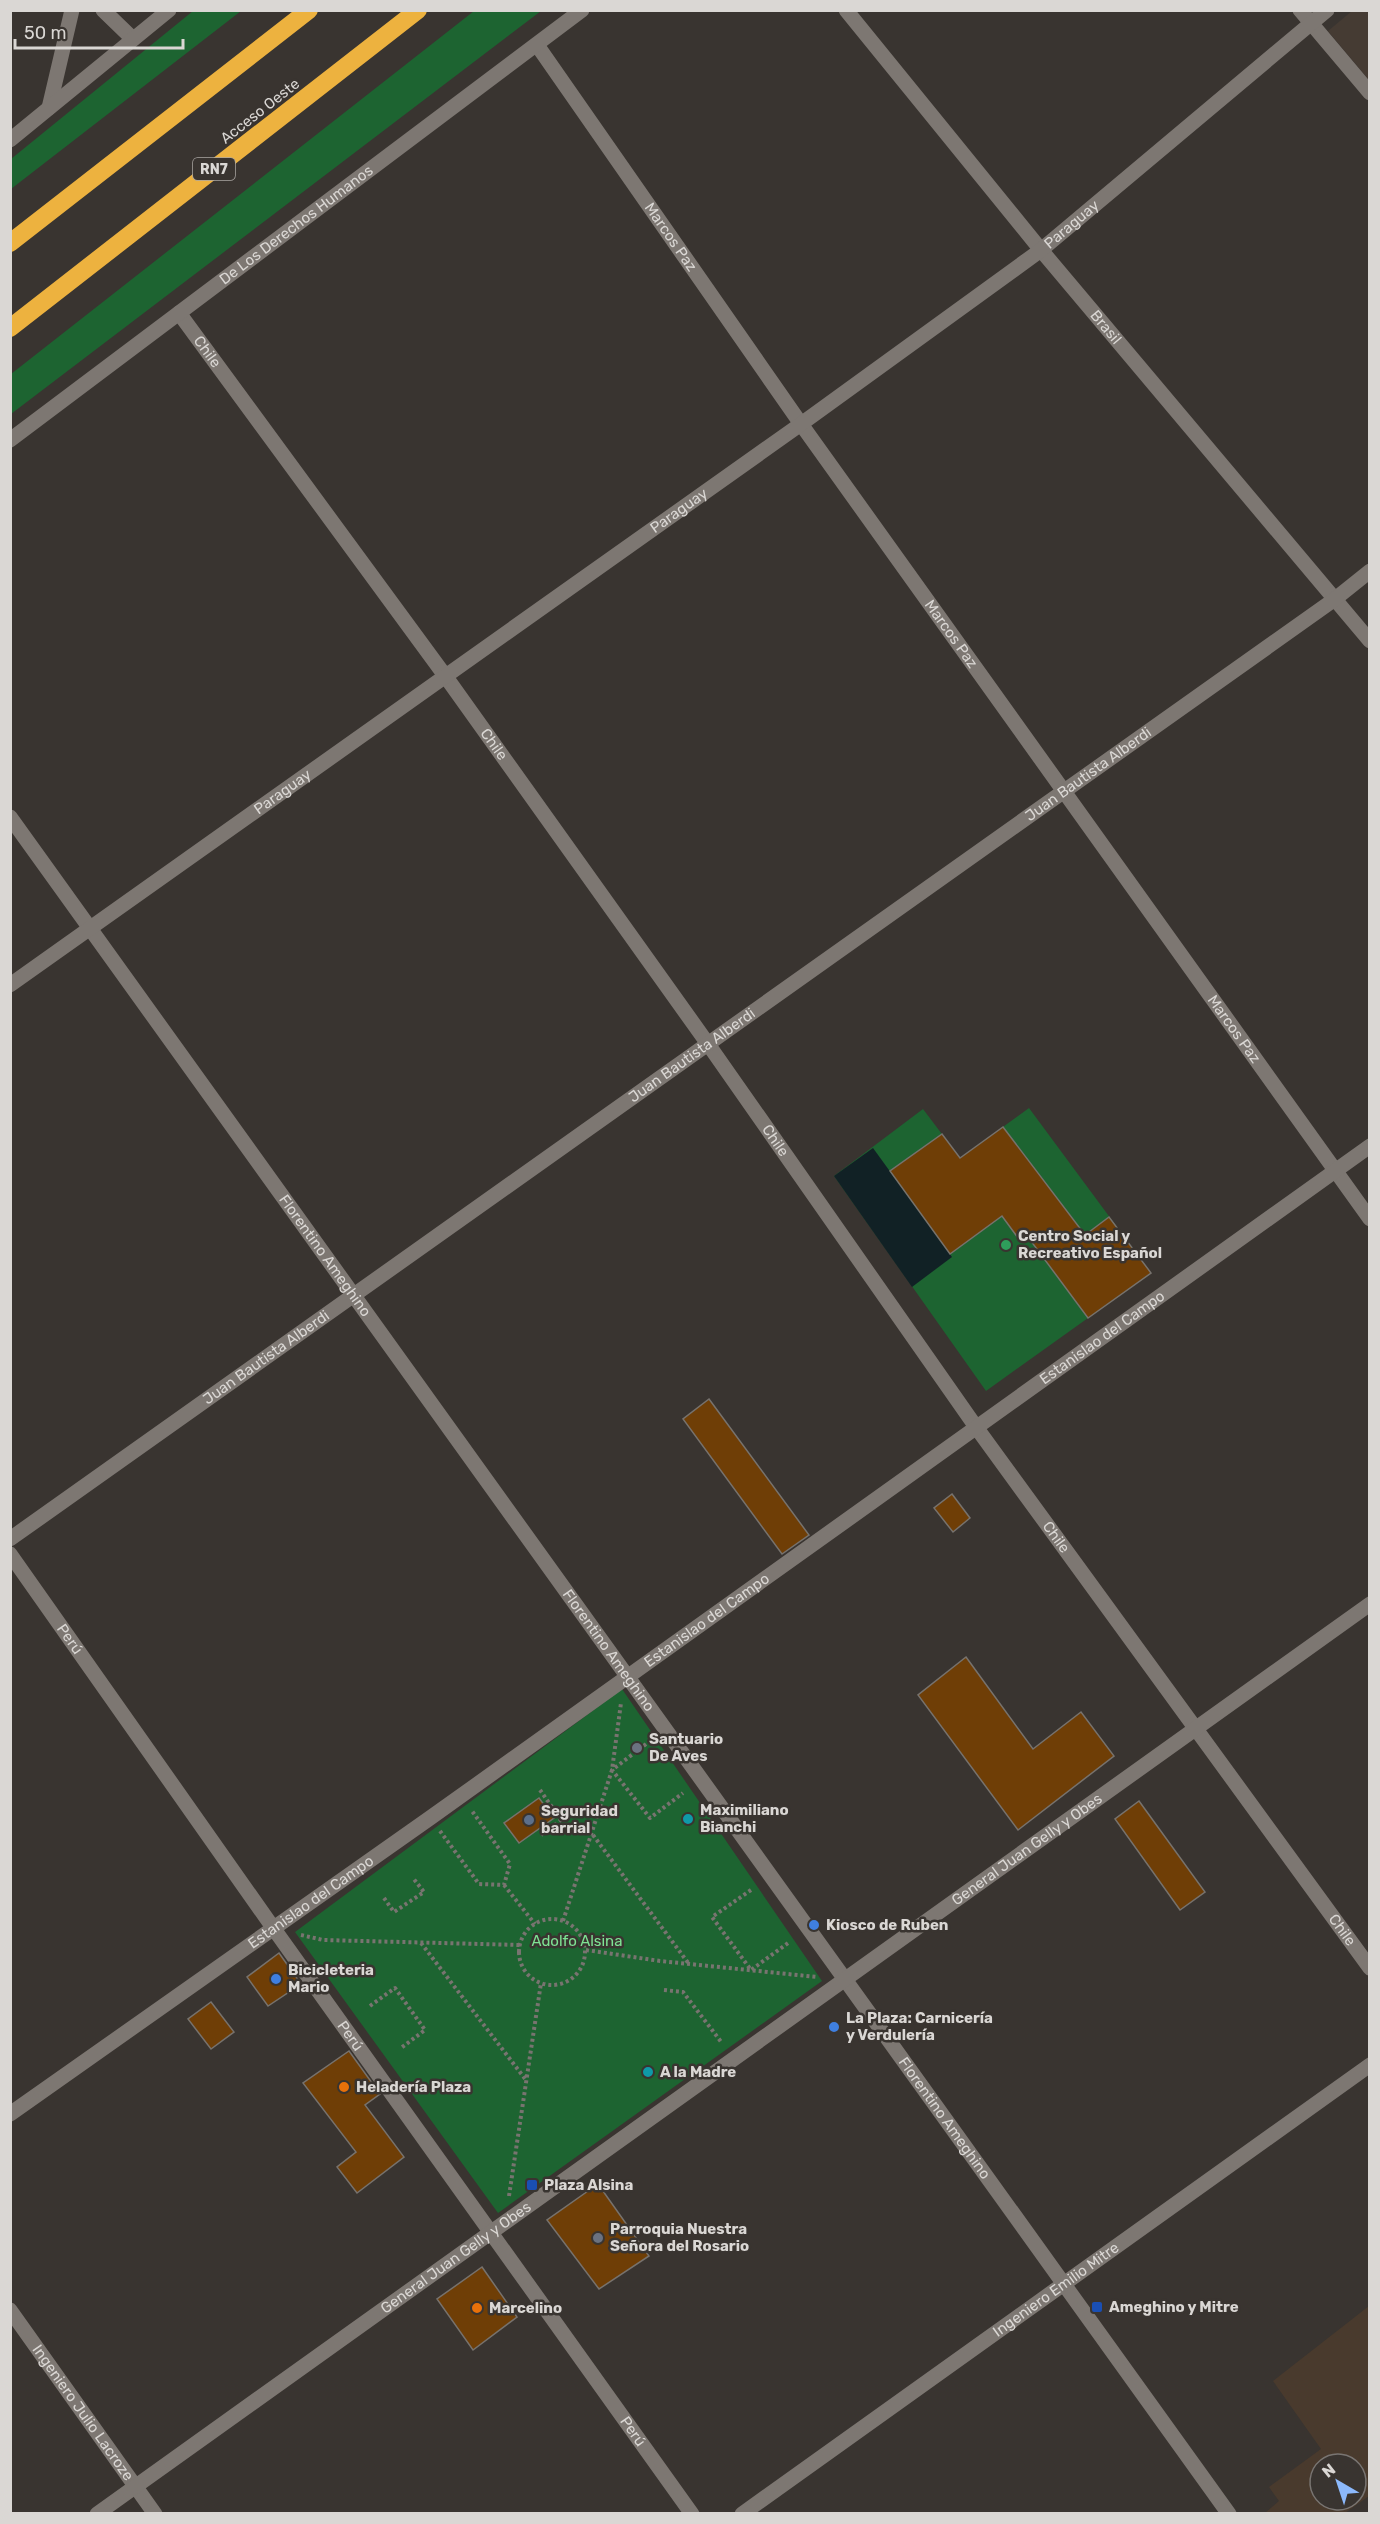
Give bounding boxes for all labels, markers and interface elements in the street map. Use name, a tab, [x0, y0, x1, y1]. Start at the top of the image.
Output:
scale bar	[15, 12, 183, 50]
text: 50 m	[24, 22, 67, 44]
street label: Acceso Oeste	[217, 75, 303, 147]
road number: RN7	[193, 158, 235, 180]
street label: De Los Derechos Humanos	[216, 161, 377, 288]
street label: Paraguay	[1040, 196, 1103, 253]
street label: Marcos Paz	[641, 199, 701, 275]
street label: Brasil	[1086, 306, 1125, 348]
street label: Chile	[190, 332, 225, 371]
street label: Paraguay	[647, 484, 711, 537]
street label: Marcos Paz	[921, 596, 982, 672]
street label: Juan Bautista Alberdi	[1022, 723, 1155, 825]
street label: Chile	[477, 725, 511, 764]
street label: Paraguay	[250, 765, 315, 818]
street label: Marcos Paz	[1204, 992, 1265, 1067]
street label: Juan Bautista Alberdi	[625, 1004, 758, 1106]
street label: Chile	[758, 1121, 793, 1160]
street label: Florentino Ameghino	[275, 1191, 375, 1320]
place label: Centro Social y Recreativo Español	[1018, 1227, 1162, 1262]
marker: Centro Social y Recreativo Español	[999, 1238, 1013, 1252]
street label: Estanislao del Campo	[1036, 1287, 1168, 1388]
street label: Juan Bautista Alberdi	[199, 1306, 333, 1408]
street label: Chile	[1039, 1518, 1074, 1556]
street label: Estanislao del Campo	[641, 1569, 773, 1671]
street label: Florentino Ameghino	[559, 1586, 658, 1715]
street label: Perú	[53, 1621, 87, 1658]
place label: Santuario De Aves	[649, 1730, 723, 1765]
marker: Santuario De Aves	[630, 1741, 644, 1755]
street label: General Juan Gelly y Obes	[948, 1789, 1106, 1909]
place label: Maximiliano Bianchi	[700, 1801, 789, 1836]
place label: Seguridad barrial	[541, 1802, 618, 1837]
marker: Maximiliano Bianchi	[681, 1812, 695, 1826]
marker: Seguridad barrial	[522, 1813, 536, 1827]
street label: Estanislao del Campo	[245, 1852, 377, 1952]
street label: Chile	[1325, 1911, 1360, 1949]
place label: Kiosco de Ruben	[826, 1916, 948, 1934]
marker: Kiosco de Ruben	[807, 1918, 821, 1932]
park label: Adolfo Alsina	[531, 1932, 623, 1950]
place label: Bicicleteria Mario	[288, 1961, 374, 1996]
marker: Bicicleteria Mario	[269, 1972, 283, 1986]
place label: La Plaza: Carnicería y Verdulería	[846, 2009, 993, 2044]
street label: Perú	[334, 2017, 367, 2054]
marker: La Plaza: Carnicería y Verdulería	[827, 2020, 841, 2034]
street label: Florentino Ameghino	[895, 2054, 994, 2183]
place label: A la Madre	[660, 2063, 736, 2081]
marker: A la Madre	[641, 2065, 655, 2079]
place label: Heladería Plaza	[356, 2078, 471, 2096]
marker: Heladería Plaza	[337, 2080, 351, 2094]
place label: Plaza Alsina	[544, 2176, 634, 2194]
marker: Plaza Alsina	[525, 2178, 539, 2192]
street label: General Juan Gelly y Obes	[377, 2197, 535, 2317]
place label: Parroquia Nuestra Señora del Rosario	[610, 2220, 749, 2255]
marker: Parroquia Nuestra Señora del Rosario	[591, 2231, 605, 2245]
street label: Ingeniero Emilio Mitre	[989, 2238, 1123, 2341]
place label: Ameghino y Mitre	[1109, 2298, 1239, 2316]
place label: Marcelino	[489, 2299, 562, 2317]
marker: Ameghino y Mitre	[1090, 2300, 1104, 2314]
marker: Marcelino	[470, 2301, 484, 2315]
street label: Ingeniero Julio Lacroze	[29, 2341, 137, 2484]
street label: Perú	[616, 2413, 650, 2450]
north arrow	[1308, 2452, 1368, 2512]
text: N	[1318, 2460, 1339, 2482]

